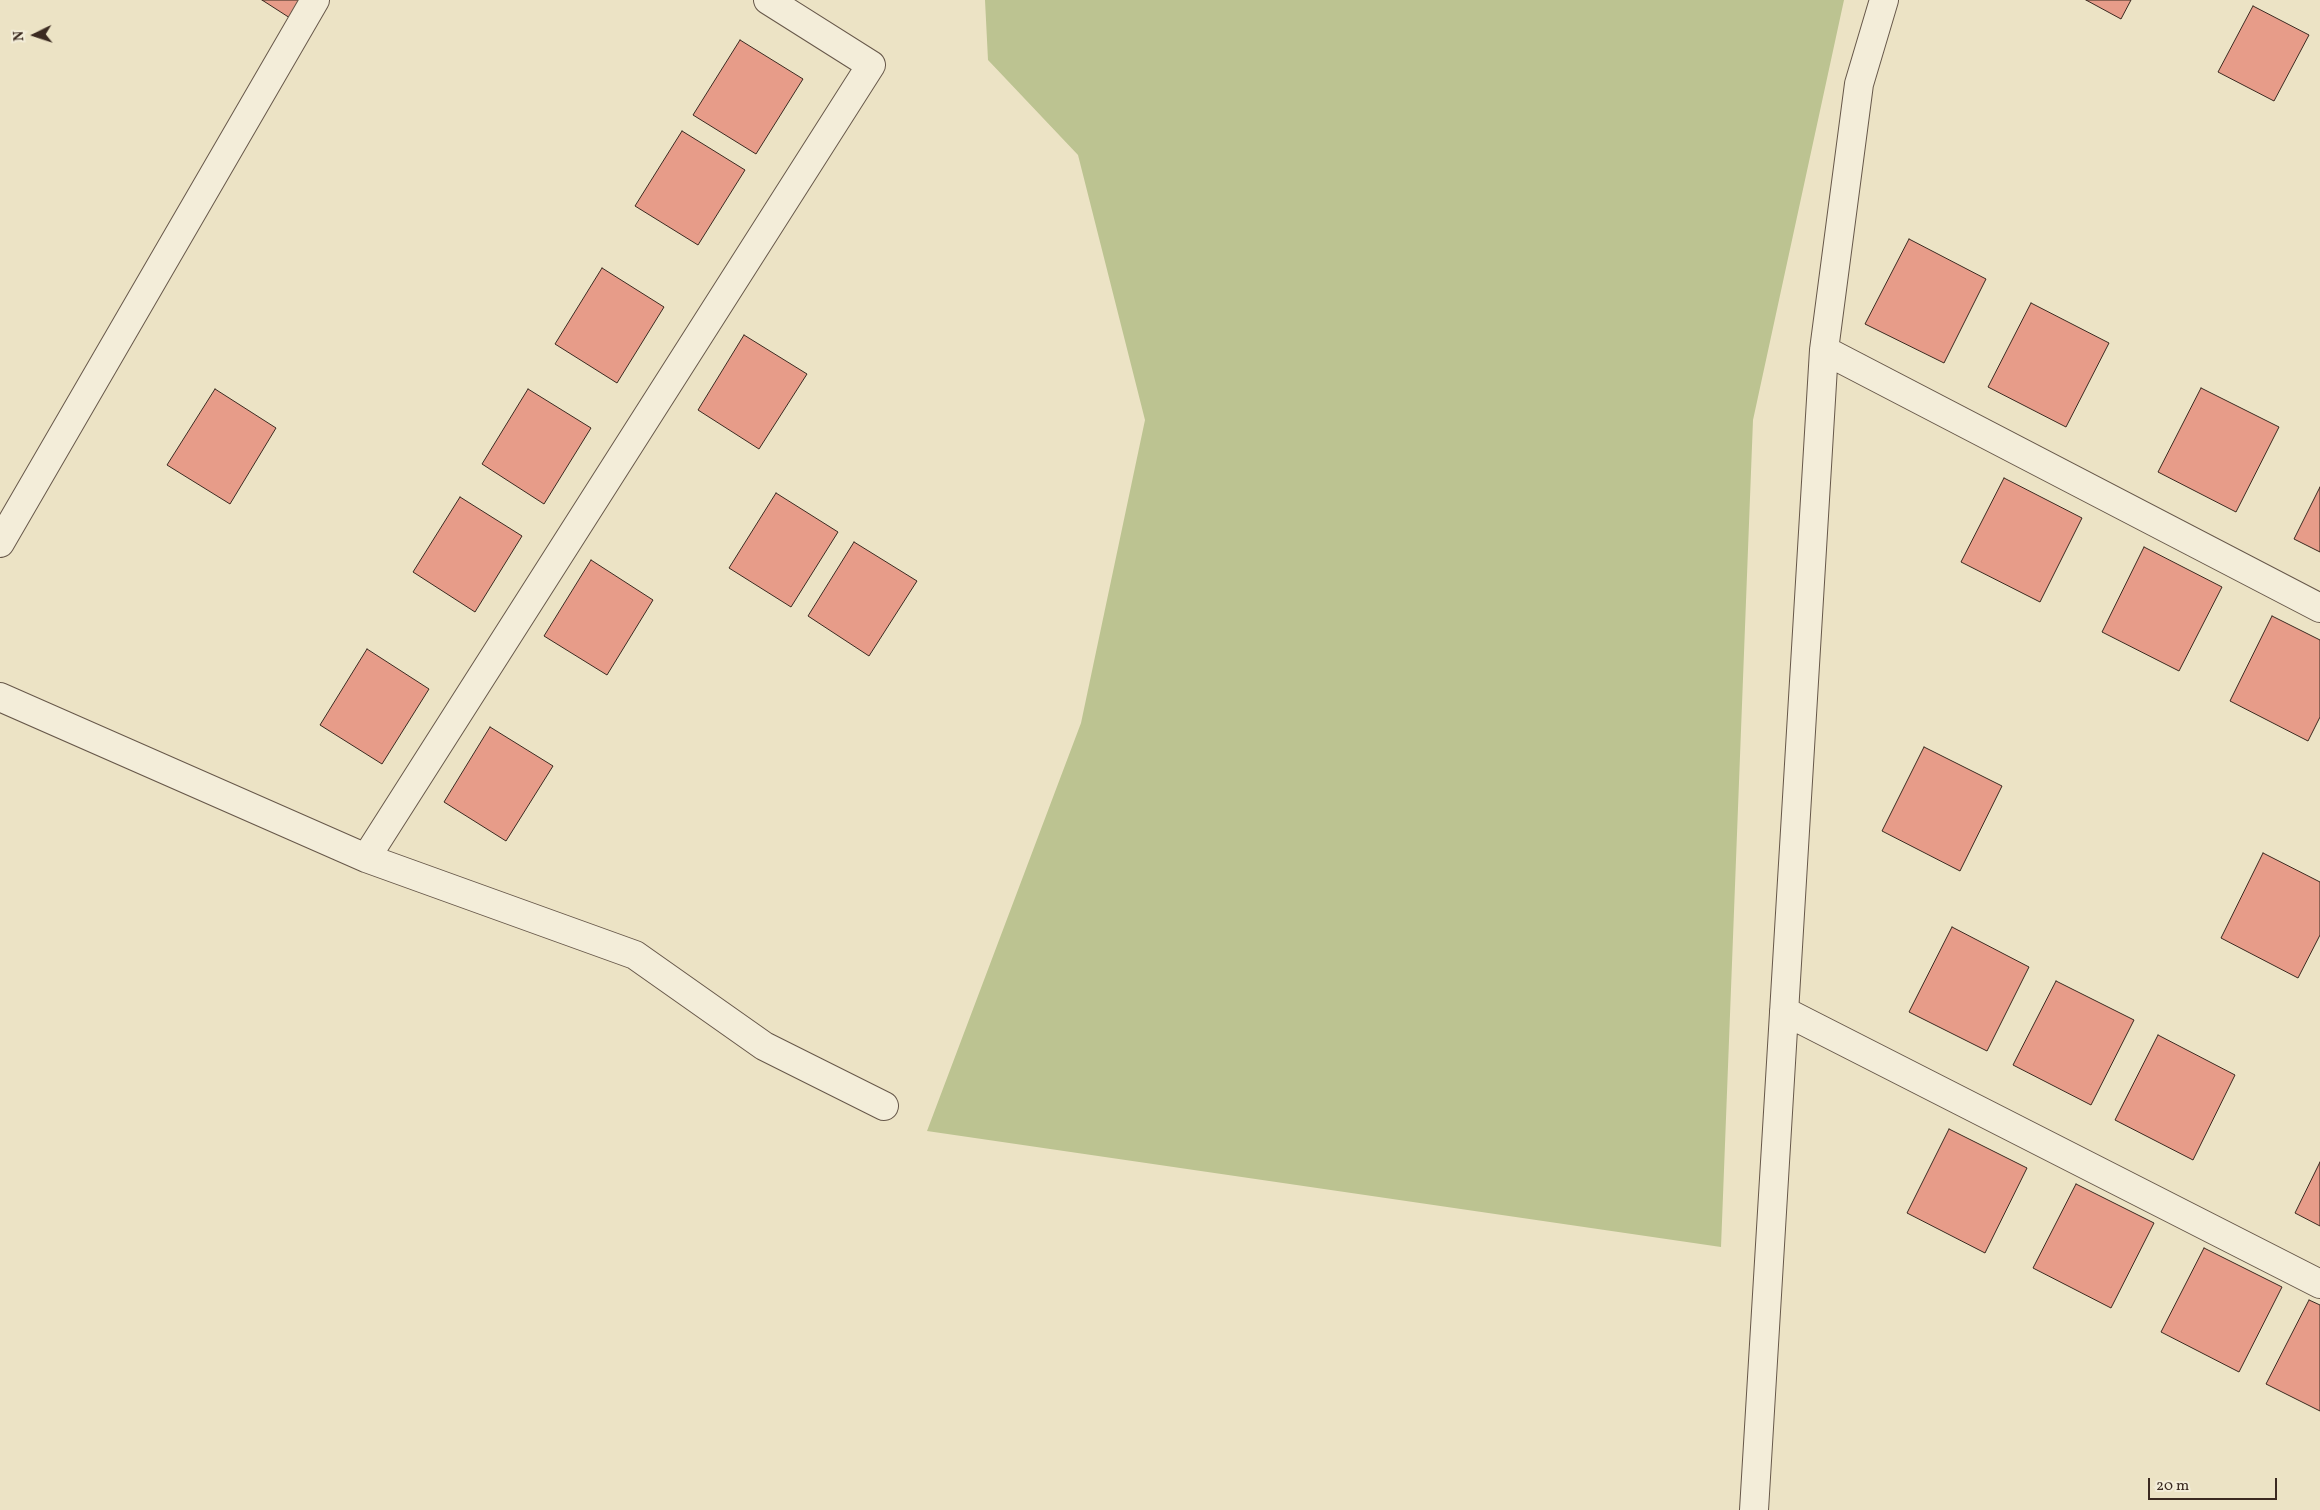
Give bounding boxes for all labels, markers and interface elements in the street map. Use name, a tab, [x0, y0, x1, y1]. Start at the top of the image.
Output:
north arrow	[10, 10, 60, 60]
text: N	[10, 30, 29, 42]
scale bar	[2150, 1468, 2279, 1500]
text: 20 m	[2156, 1476, 2189, 1497]

